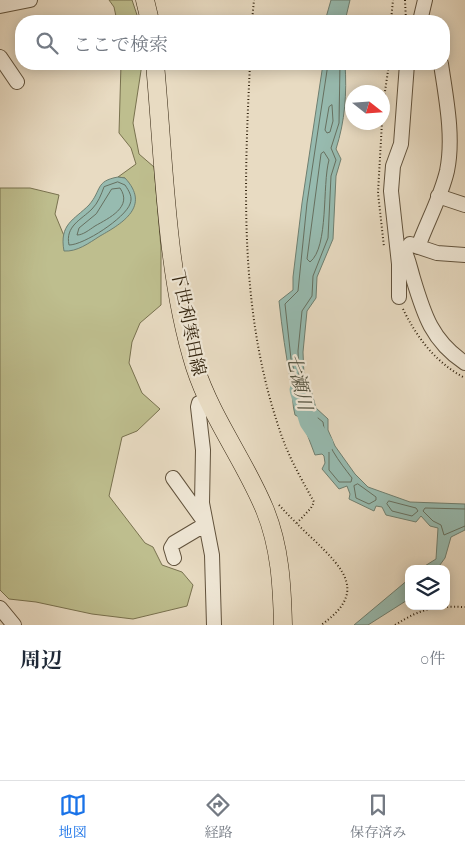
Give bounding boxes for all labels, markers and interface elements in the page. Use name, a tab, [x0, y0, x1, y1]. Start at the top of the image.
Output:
search box	[15, 15, 450, 70]
icon: search	[33, 29, 61, 57]
text: ここで検索	[73, 34, 168, 56]
north arrow	[345, 85, 390, 130]
street label: 下世利寒田線	[167, 268, 209, 378]
water label: 七瀬川	[282, 352, 317, 414]
map controls	[405, 565, 450, 610]
button: layers	[405, 565, 450, 610]
text: 周辺	[20, 648, 62, 672]
text: 0件	[420, 649, 445, 668]
tab: 地図	[59, 791, 87, 841]
tab: 経路	[204, 791, 232, 841]
tab: 保存済み	[350, 791, 406, 841]

